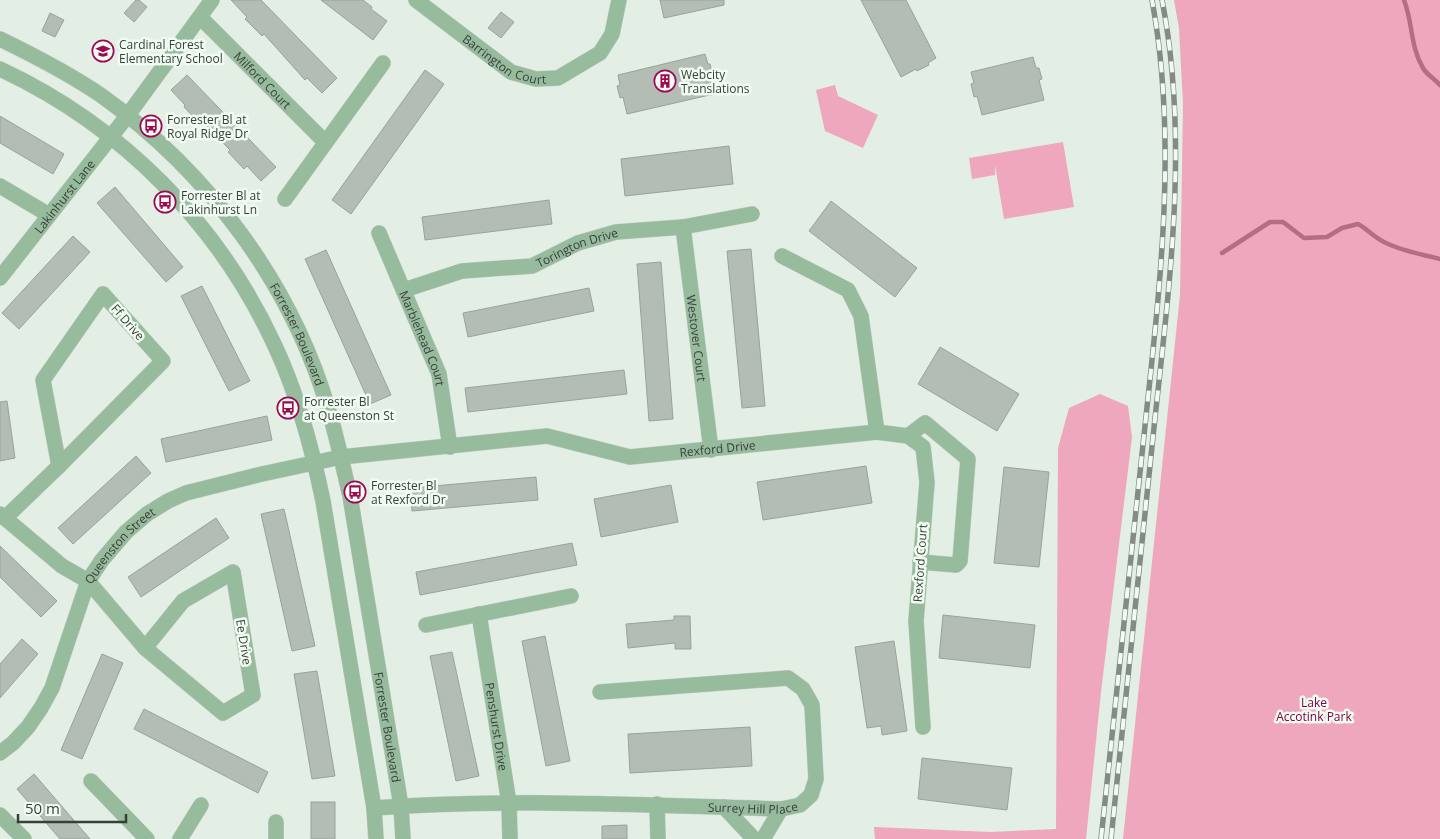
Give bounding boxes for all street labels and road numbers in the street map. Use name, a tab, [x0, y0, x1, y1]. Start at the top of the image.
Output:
street label: Barrington Court	[459, 30, 546, 87]
street label: Milford Court	[230, 47, 295, 112]
street label: Lakinhurst Lane	[30, 156, 99, 237]
street label: Torington Drive	[533, 223, 620, 271]
street label: Forrester Boulevard	[266, 279, 329, 388]
street label: Marblehead Court	[396, 288, 449, 387]
street label: Westover Court	[683, 294, 711, 382]
street label: Ff Drive	[108, 300, 149, 344]
street label: Rexford Drive	[679, 436, 757, 460]
street label: Queenston Street	[80, 503, 158, 587]
street label: Rexford Court	[909, 523, 931, 603]
street label: Ee Drive	[232, 618, 256, 666]
street label: Forrester Boulevard	[371, 671, 405, 784]
street label: Penshurst Drive	[481, 681, 512, 772]
street label: Surrey Hill Place	[708, 797, 800, 818]

